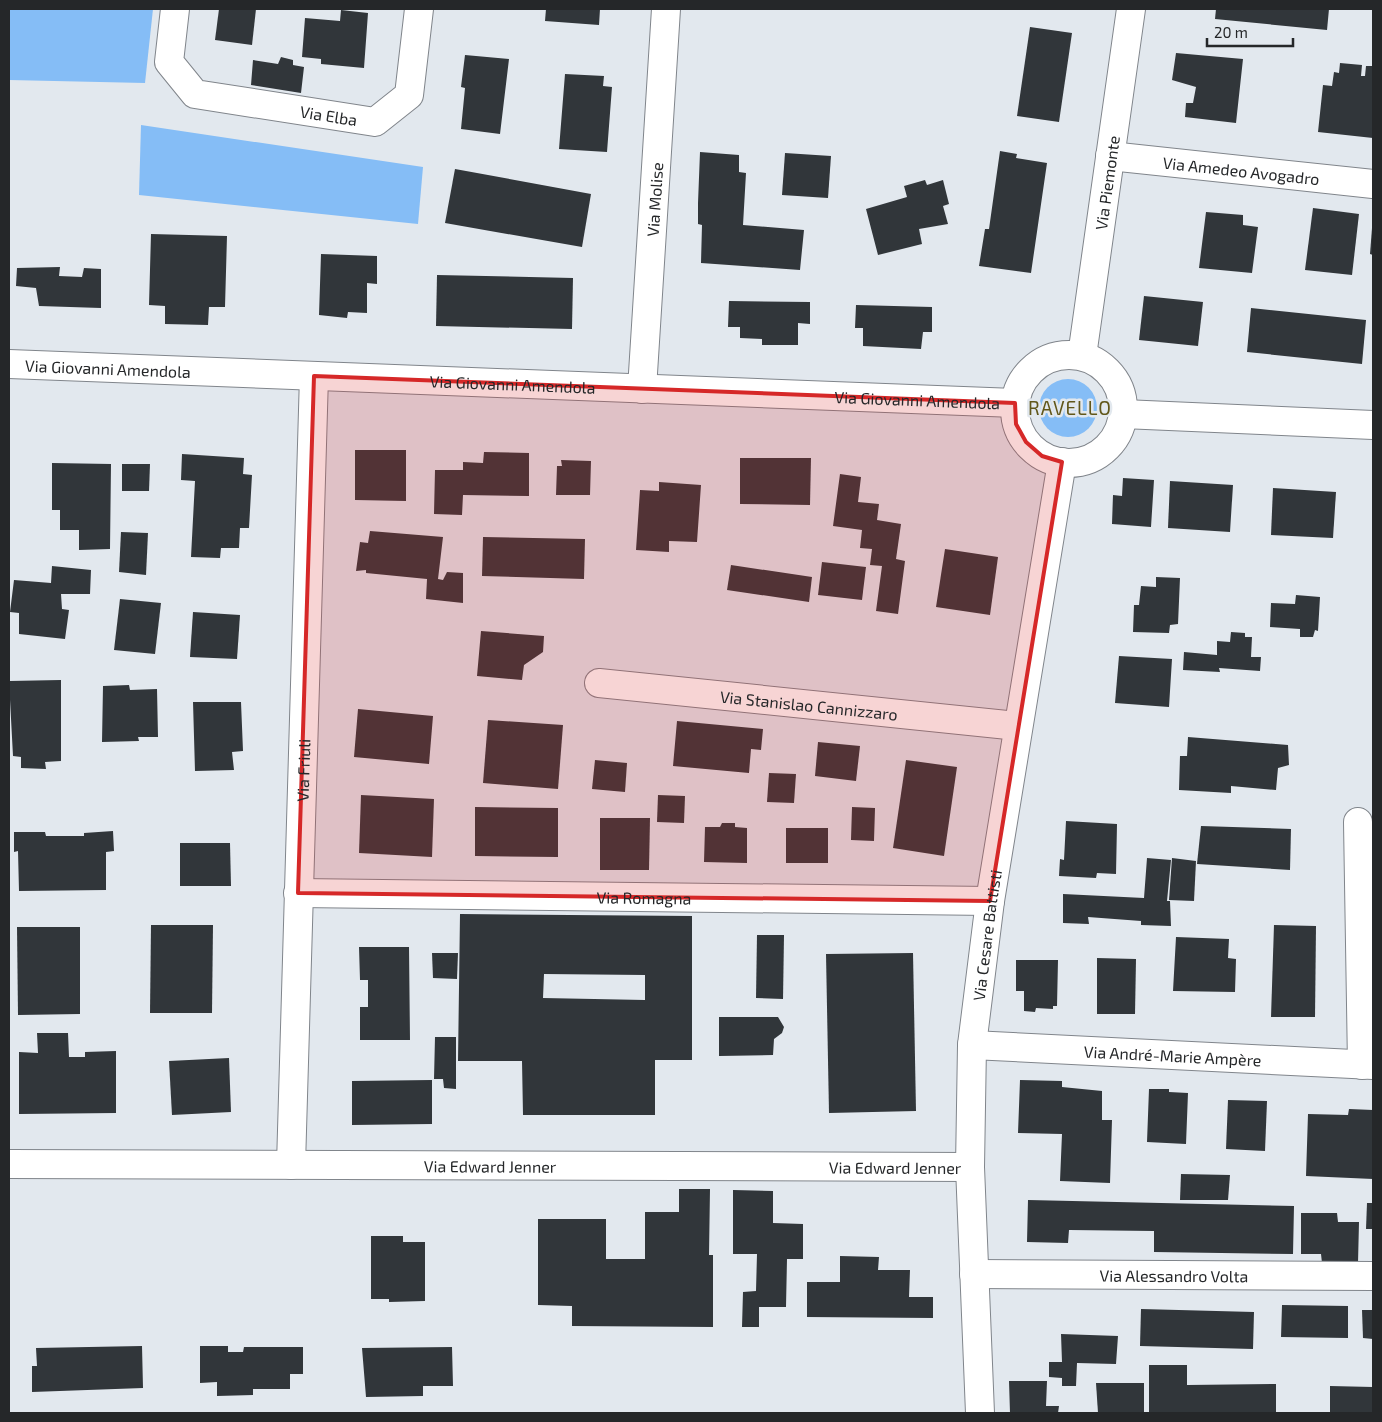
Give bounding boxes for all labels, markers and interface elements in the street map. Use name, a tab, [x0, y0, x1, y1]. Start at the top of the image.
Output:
scale bar	[1207, 15, 1293, 47]
text: 20 m	[1214, 23, 1248, 41]
street label: Via Elba	[299, 101, 359, 129]
street label: Via Piemonte	[1090, 134, 1123, 231]
street label: Via Amedeo Avogadro	[1162, 152, 1321, 188]
street label: Via Molise	[642, 162, 666, 237]
street label: Via Giovanni Amendola	[25, 355, 191, 381]
street label: Via Giovanni Amendola	[429, 371, 596, 396]
street label: Via Giovanni Amendola	[834, 387, 1001, 412]
district label: RAVELLO	[1028, 396, 1112, 419]
street label: Via Stanislao Cannizzaro	[719, 686, 899, 723]
street label: Via Friuli	[292, 739, 313, 802]
street label: Via Cesare Battisti	[968, 868, 1005, 1002]
street label: Via Romagna	[596, 887, 692, 907]
street label: Via André-Marie Ampère	[1083, 1041, 1262, 1069]
street label: Via Edward Jenner	[424, 1156, 557, 1175]
street label: Via Edward Jenner	[829, 1157, 962, 1176]
street label: Via Alessandro Volta	[1100, 1265, 1248, 1285]

